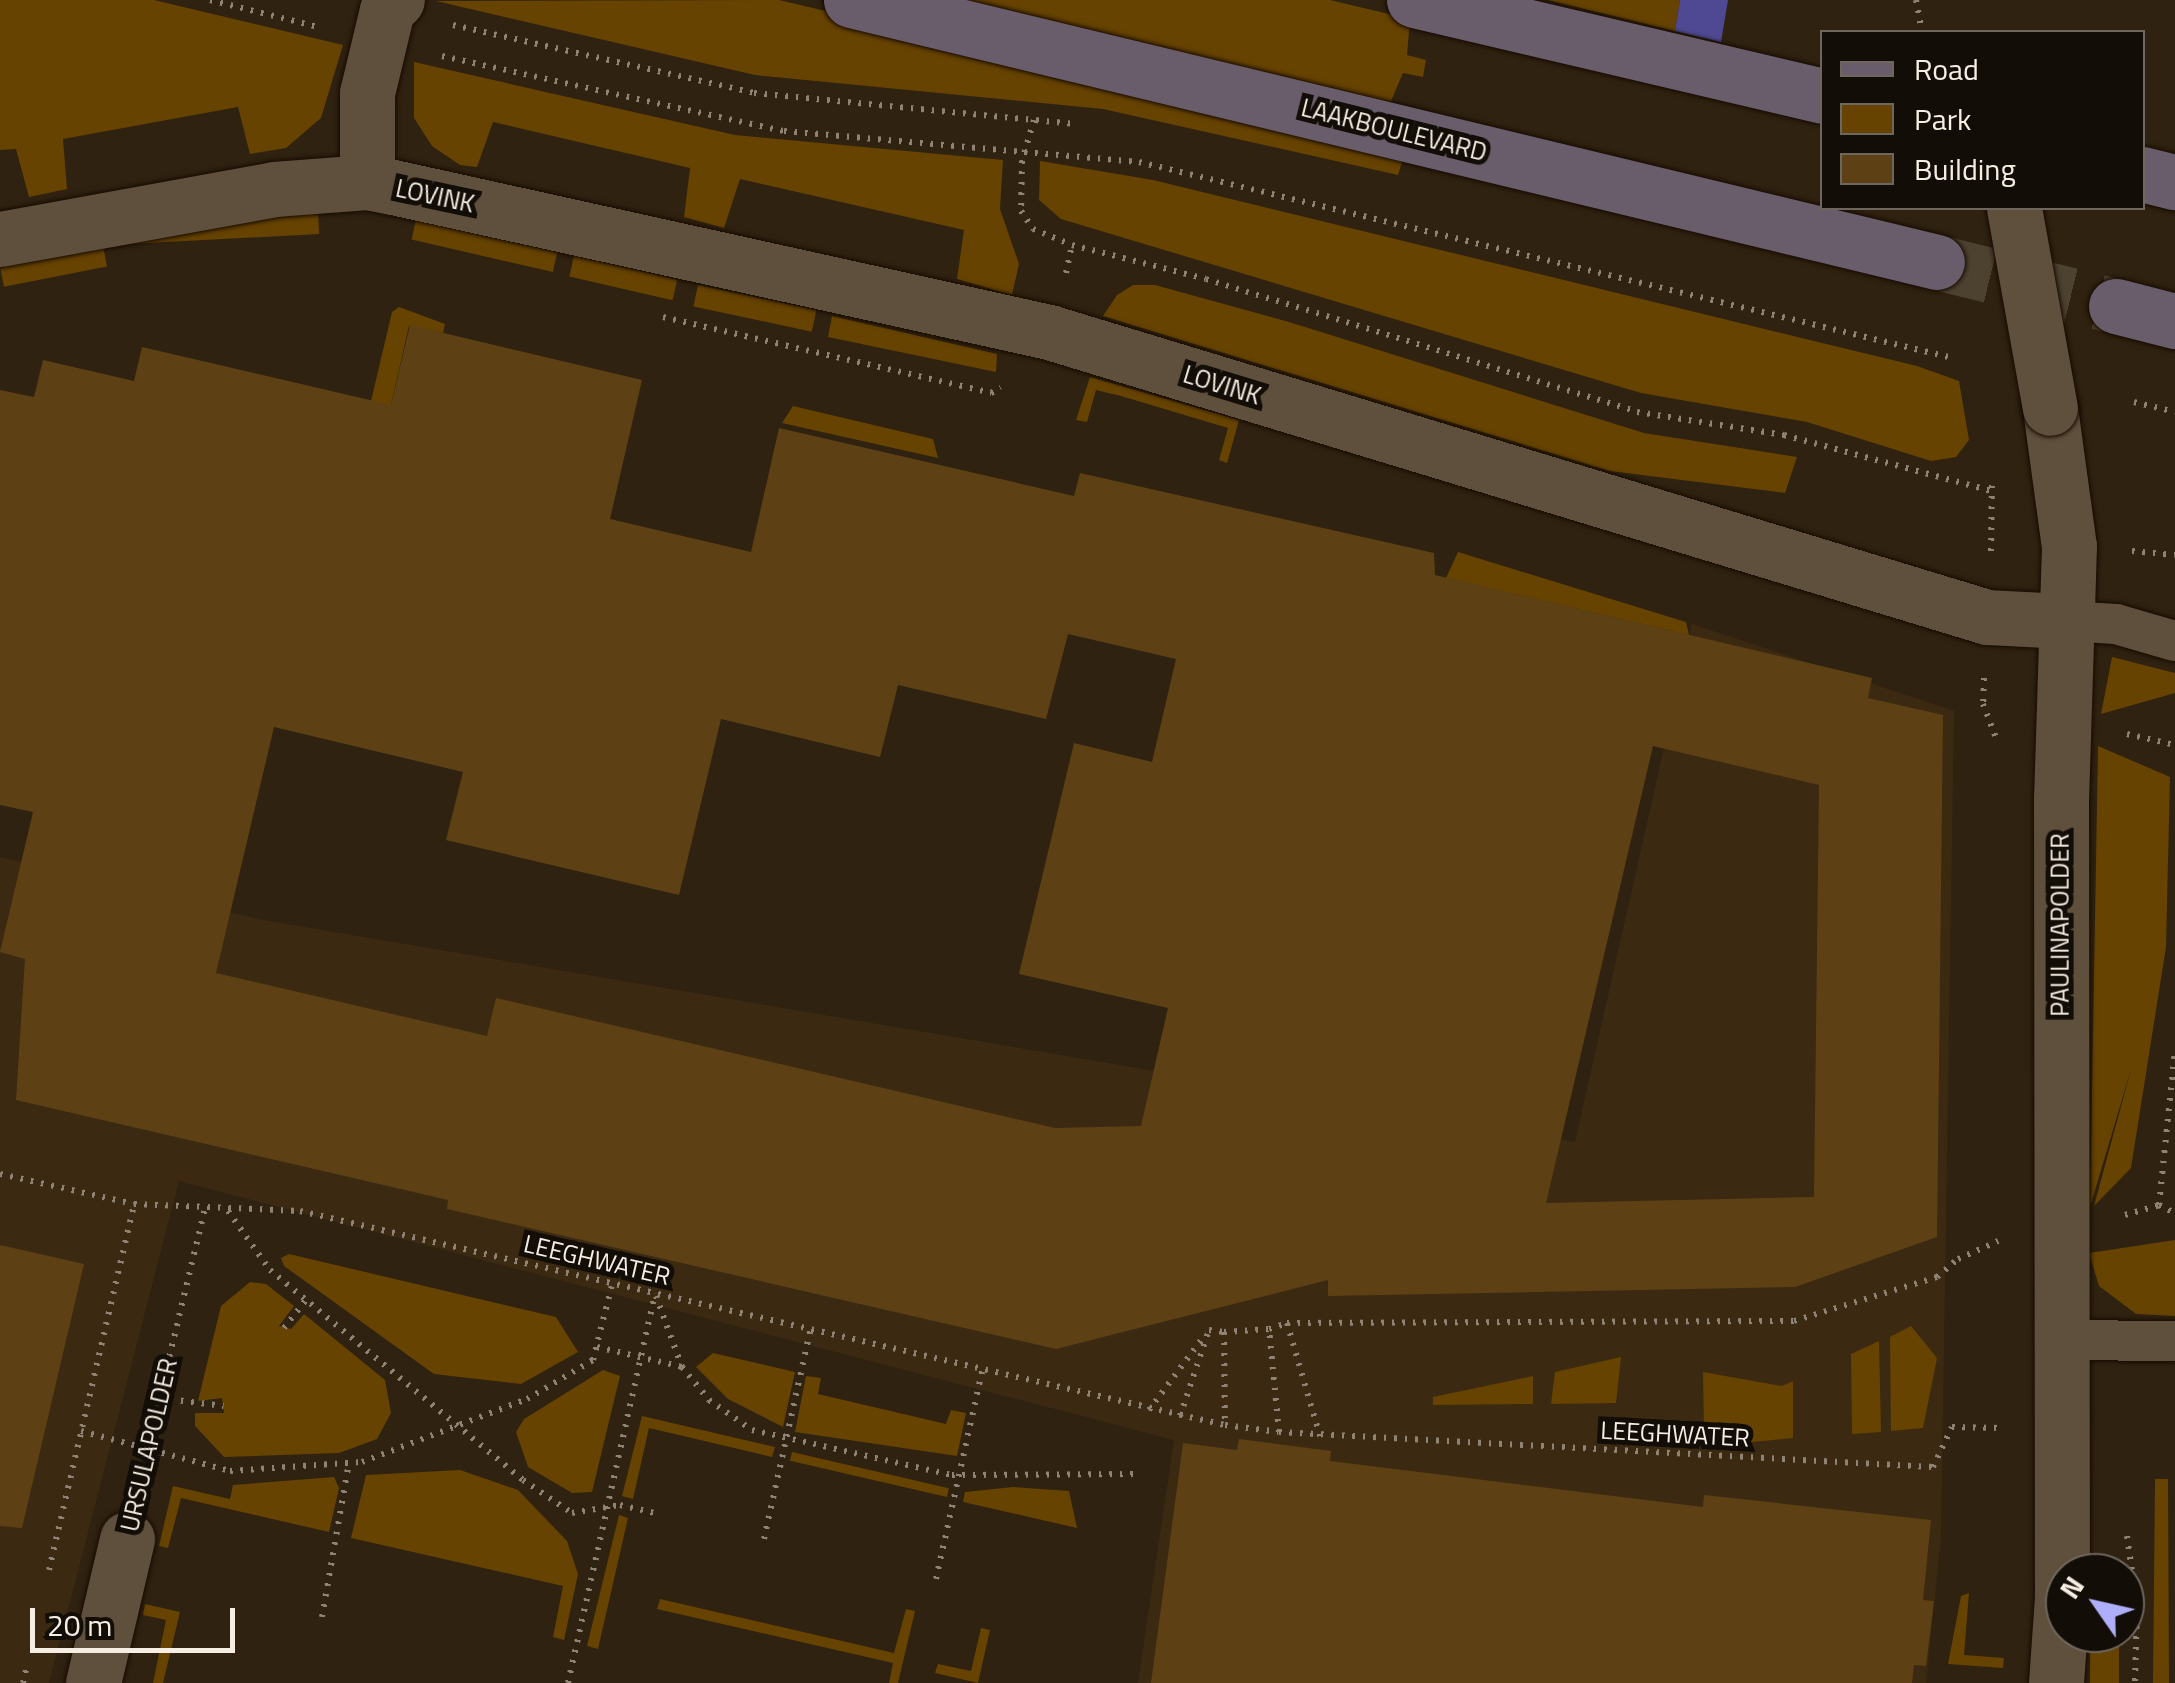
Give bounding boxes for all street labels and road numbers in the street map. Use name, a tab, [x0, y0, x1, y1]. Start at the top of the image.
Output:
street label: LAAKBOULEVARD	[1298, 92, 1490, 168]
street label: LOVINK	[393, 173, 477, 219]
street label: LOVINK	[1180, 359, 1264, 411]
street label: PAULINAPOLDER	[2045, 833, 2075, 1017]
street label: LEEGHWATER	[521, 1229, 673, 1291]
street label: URSULAPOLDER	[115, 1356, 183, 1534]
street label: LEEGHWATER	[1600, 1415, 1750, 1453]

